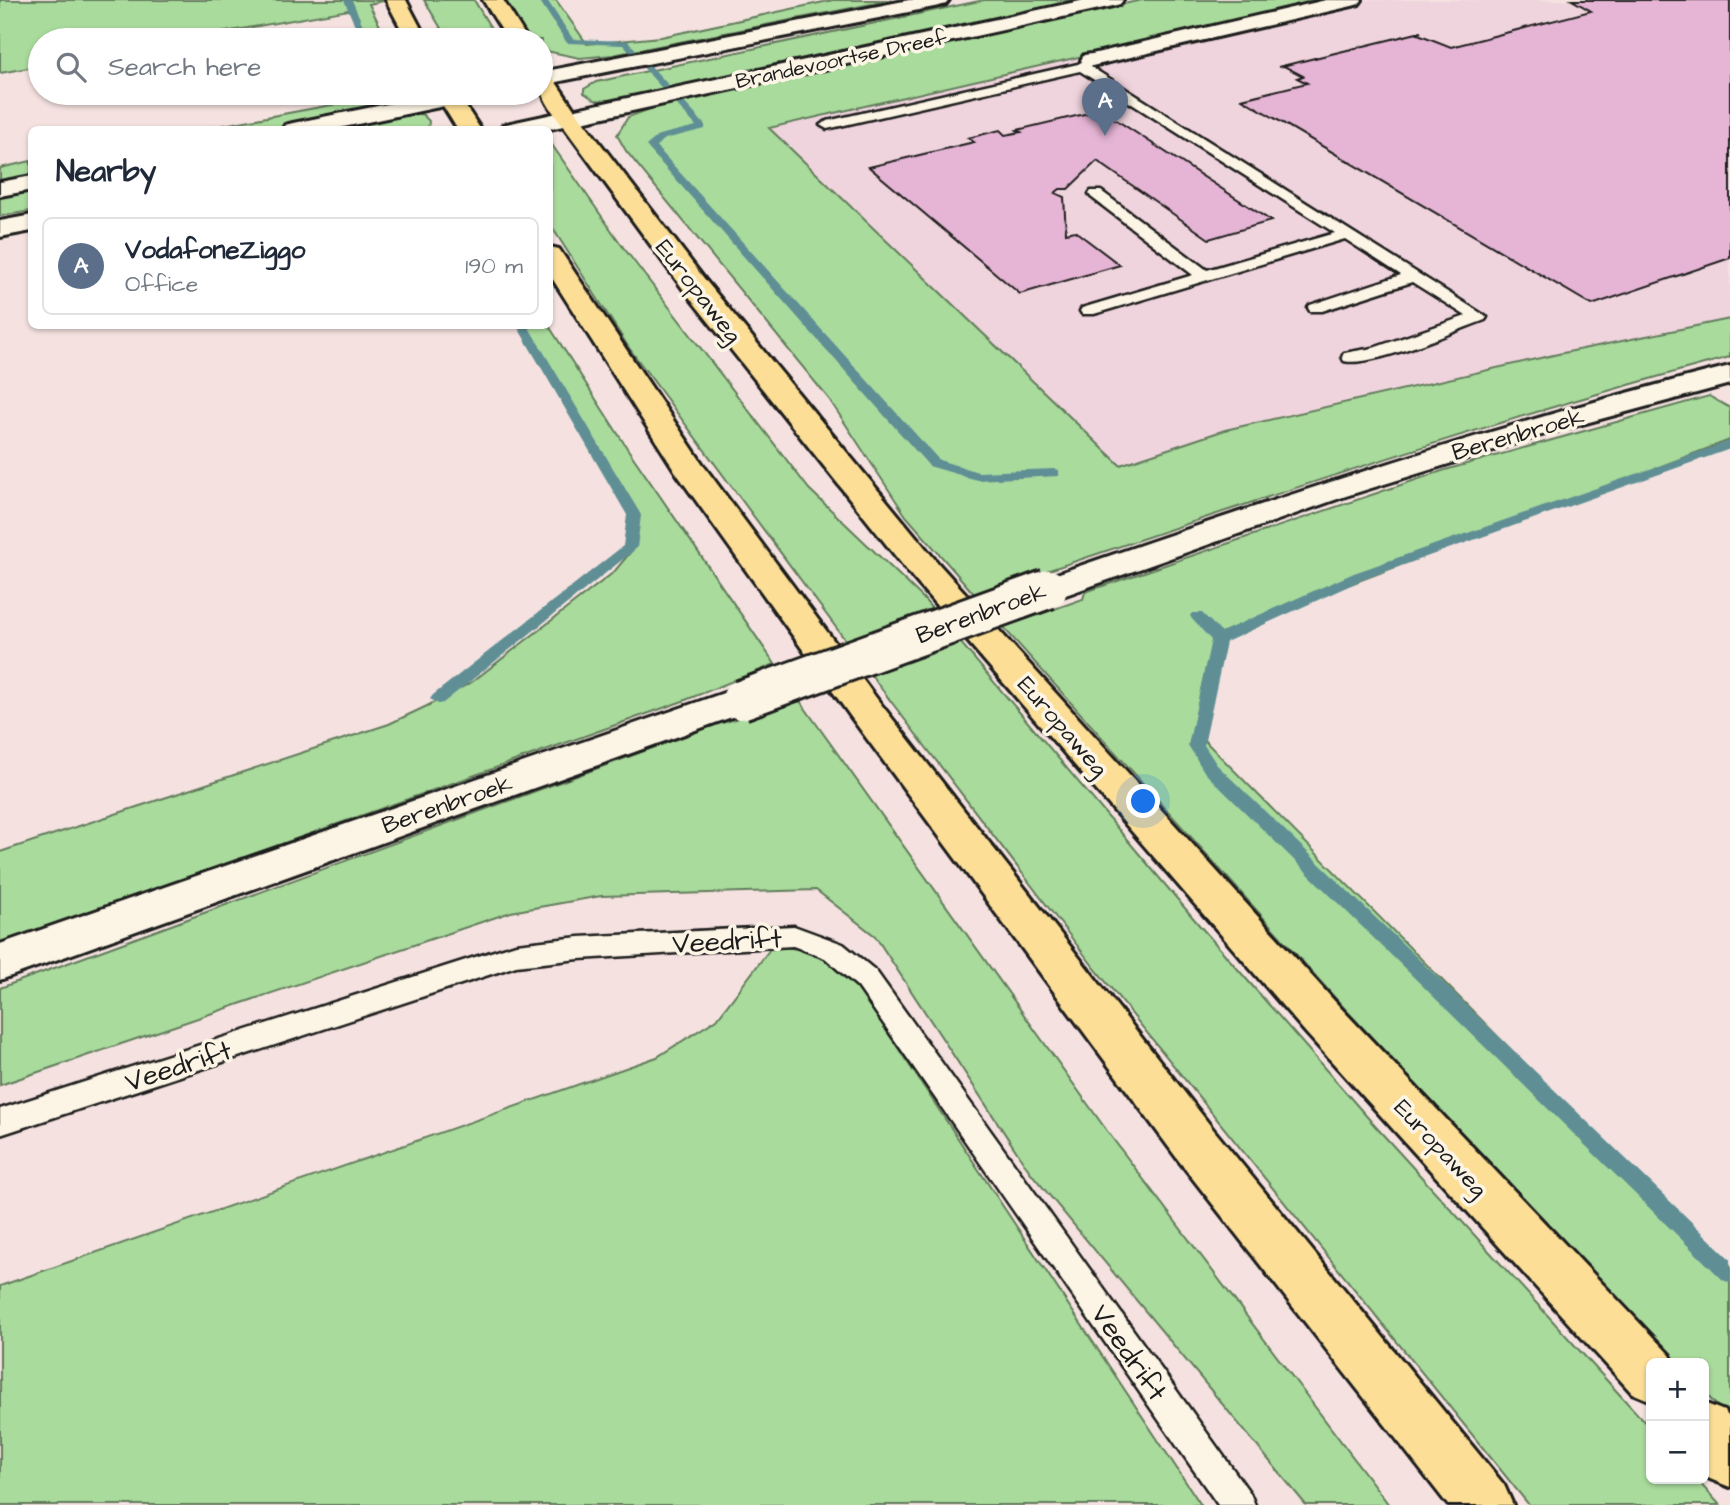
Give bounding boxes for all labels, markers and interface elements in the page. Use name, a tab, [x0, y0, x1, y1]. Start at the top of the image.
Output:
street label: Brandevoortse Dreef	[733, 23, 950, 96]
search box	[28, 28, 553, 105]
icon: search	[52, 48, 90, 86]
text: Search here	[108, 49, 261, 85]
pin: A	[1082, 78, 1128, 136]
text: Nearby	[56, 151, 156, 193]
text: VodafoneZiggo	[125, 232, 305, 268]
street label: Europaweg	[646, 233, 750, 351]
text: A	[74, 250, 88, 282]
text: 190 m	[465, 250, 523, 282]
text: Office	[125, 268, 198, 300]
street label: Berenbroek	[1448, 400, 1589, 470]
street label: Berenbroek	[912, 575, 1051, 653]
street label: Europaweg	[1008, 669, 1116, 785]
street label: Berenbroek	[377, 767, 518, 843]
your location	[1126, 784, 1160, 818]
street label: Veedrift	[671, 919, 784, 964]
street label: Veedrift	[120, 1031, 237, 1102]
street label: Europaweg	[1385, 1092, 1495, 1206]
street label: Veedrift	[1081, 1297, 1177, 1410]
map controls	[1646, 1358, 1709, 1484]
button: +	[1646, 1358, 1709, 1421]
button: −	[1646, 1421, 1709, 1484]

